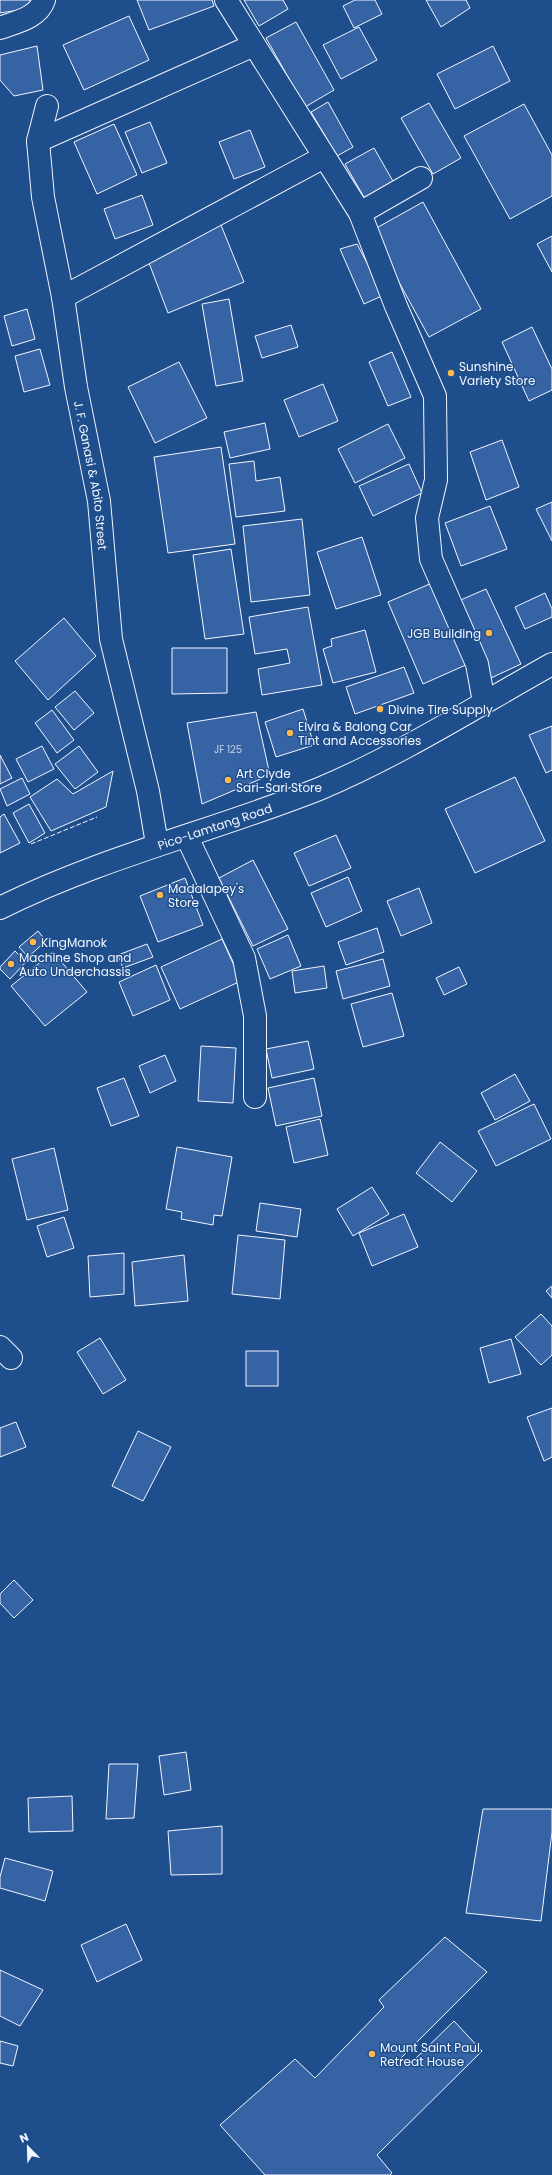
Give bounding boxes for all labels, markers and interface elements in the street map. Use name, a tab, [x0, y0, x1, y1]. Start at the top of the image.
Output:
place label: Sunshine Variety Store	[459, 358, 535, 389]
marker: Sunshine Variety Store	[446, 368, 456, 378]
street label: J. F. Ganasi & Abito Street	[70, 399, 112, 551]
place label: JGB Building	[407, 625, 481, 642]
marker: JGB Building	[484, 628, 494, 638]
place label: Divine Tire Supply	[388, 701, 493, 718]
marker: Divine Tire Supply	[375, 704, 385, 714]
place label: Elvira & Balong Car Tint and Accessories	[298, 718, 421, 749]
marker: Elvira & Balong Car Tint and Accessories	[285, 728, 295, 738]
house number: JF 125	[214, 742, 242, 757]
place label: Art Clyde Sari-Sari Store	[236, 765, 322, 796]
marker: Art Clyde Sari-Sari Store	[223, 775, 233, 785]
street label: Pico-Lamtang Road	[155, 799, 274, 853]
place label: Madalapey's Store	[168, 880, 244, 911]
marker: Madalapey's Store	[155, 890, 165, 900]
place label: KingManok	[41, 934, 108, 951]
marker: KingManok	[28, 937, 38, 947]
place label: Machine Shop and Auto Underchassis	[19, 949, 131, 980]
marker: Machine Shop and Auto Underchassis	[6, 959, 16, 969]
place label: Mount Saint Paul Retreat House	[380, 2039, 480, 2070]
marker: Mount Saint Paul Retreat House	[367, 2049, 377, 2059]
north arrow	[8, 2127, 48, 2167]
text: N	[17, 2129, 31, 2147]

